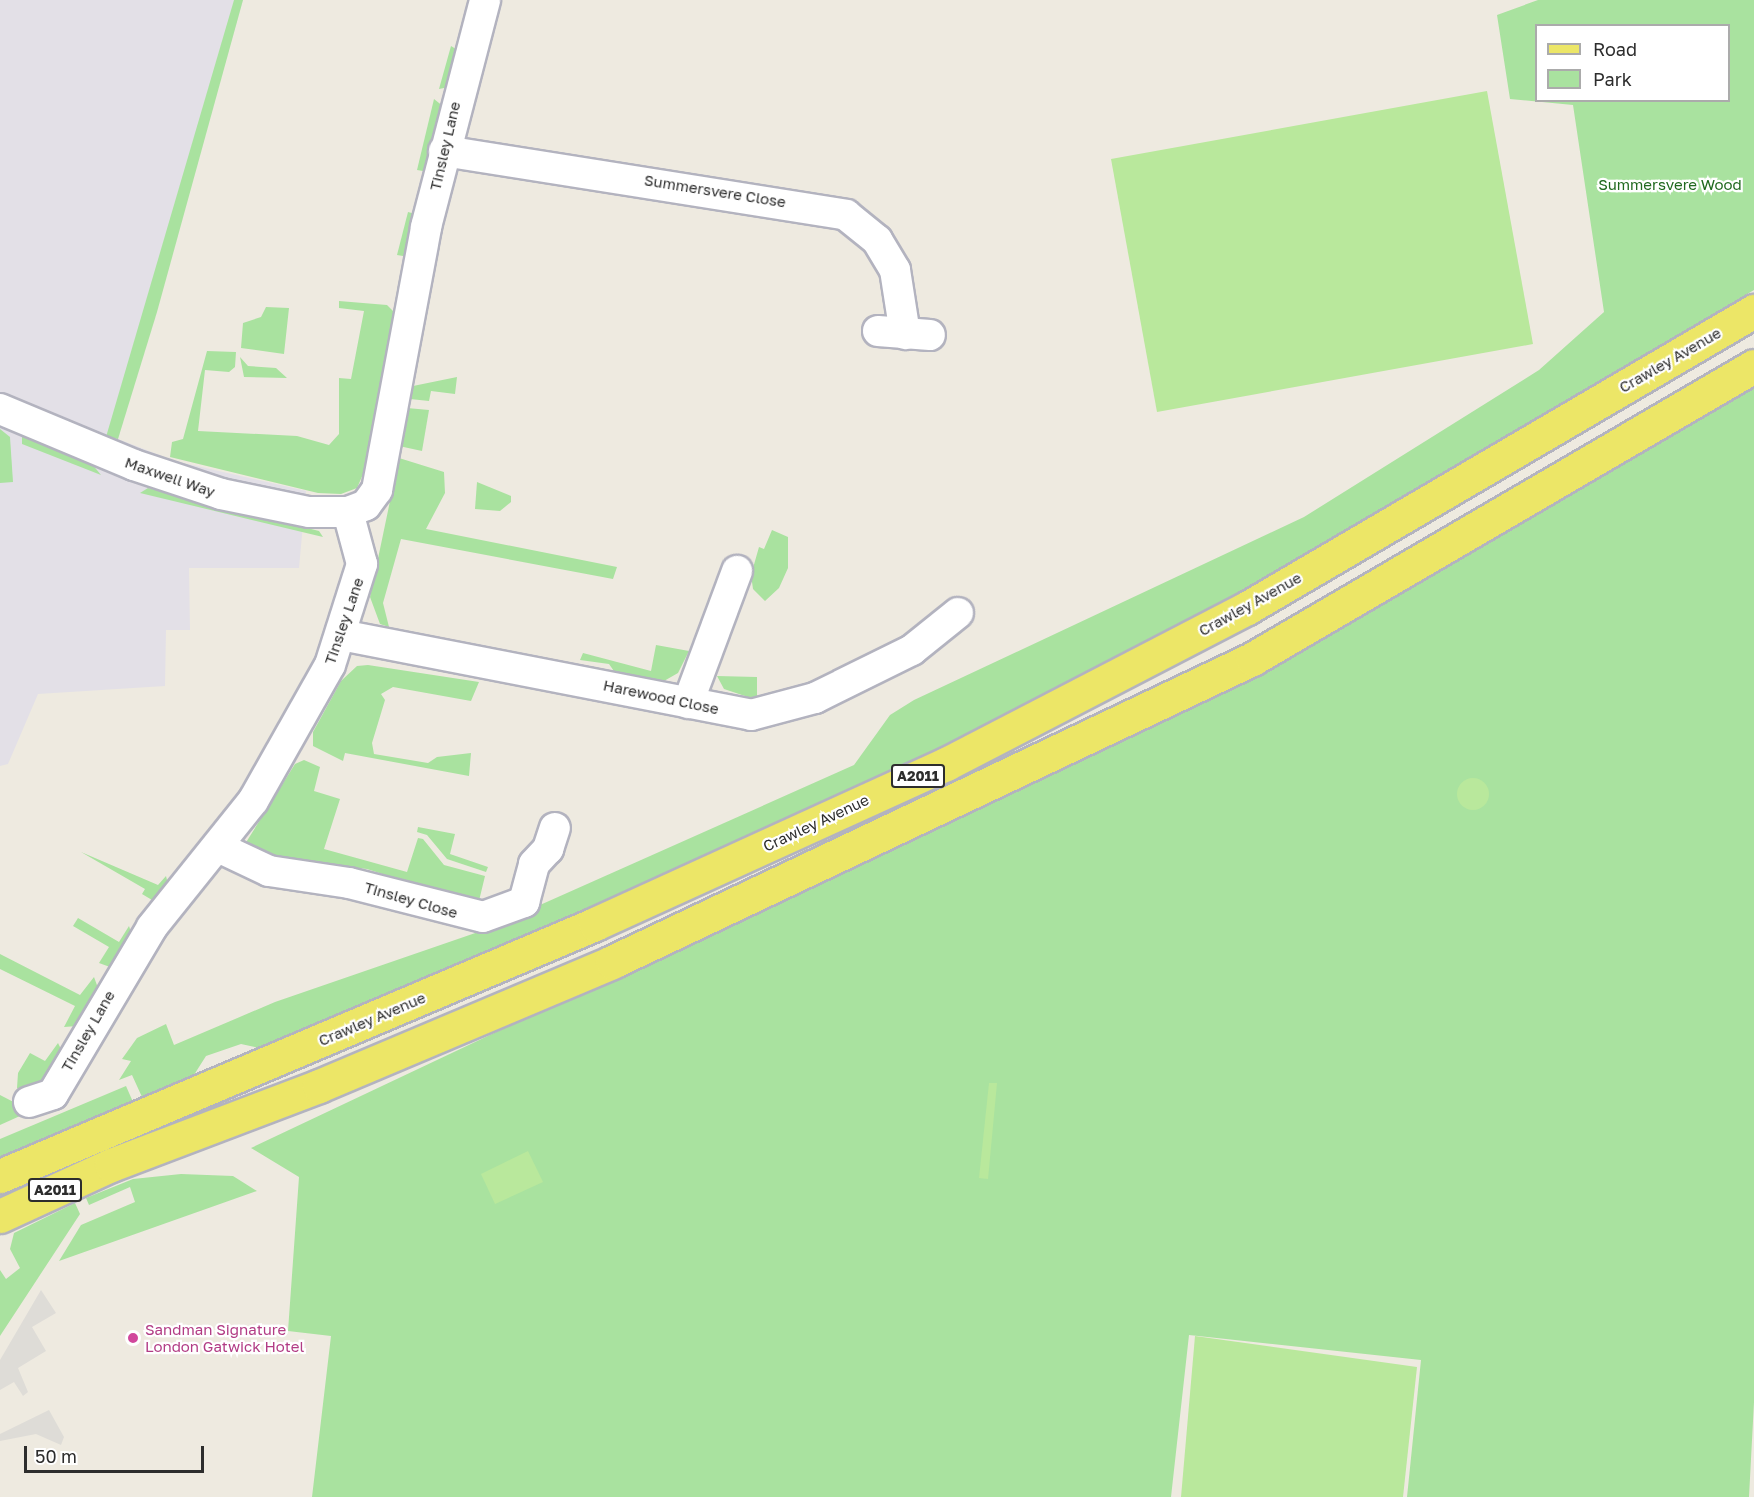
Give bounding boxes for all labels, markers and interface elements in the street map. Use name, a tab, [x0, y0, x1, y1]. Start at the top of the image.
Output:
legend	[1535, 24, 1730, 102]
text: Road	[1593, 38, 1637, 60]
text: Park	[1593, 68, 1632, 90]
street label: Tinsley Lane	[426, 100, 464, 192]
street label: Summersvere Close	[643, 171, 787, 211]
park label: Summersvere Wood	[1598, 176, 1742, 194]
street label: Crawley Avenue	[1616, 324, 1724, 396]
street label: Maxwell Way	[123, 453, 217, 501]
street label: Crawley Avenue	[1196, 568, 1304, 640]
street label: Tinsley Lane	[321, 575, 367, 667]
street label: Harewood Close	[602, 676, 720, 718]
road number: A2011	[891, 765, 945, 787]
street label: Crawley Avenue	[760, 791, 872, 855]
street label: Tinsley Close	[362, 878, 460, 922]
street label: Tinsley Lane	[58, 987, 118, 1075]
street label: Crawley Avenue	[316, 988, 428, 1050]
road number: A2011	[28, 1179, 82, 1201]
place label: Sandman Signature London Gatwick Hotel	[145, 1320, 304, 1355]
marker: Sandman Signature London Gatwick Hotel	[126, 1331, 140, 1345]
scale bar	[27, 1434, 207, 1472]
text: 50 m	[35, 1445, 77, 1467]

